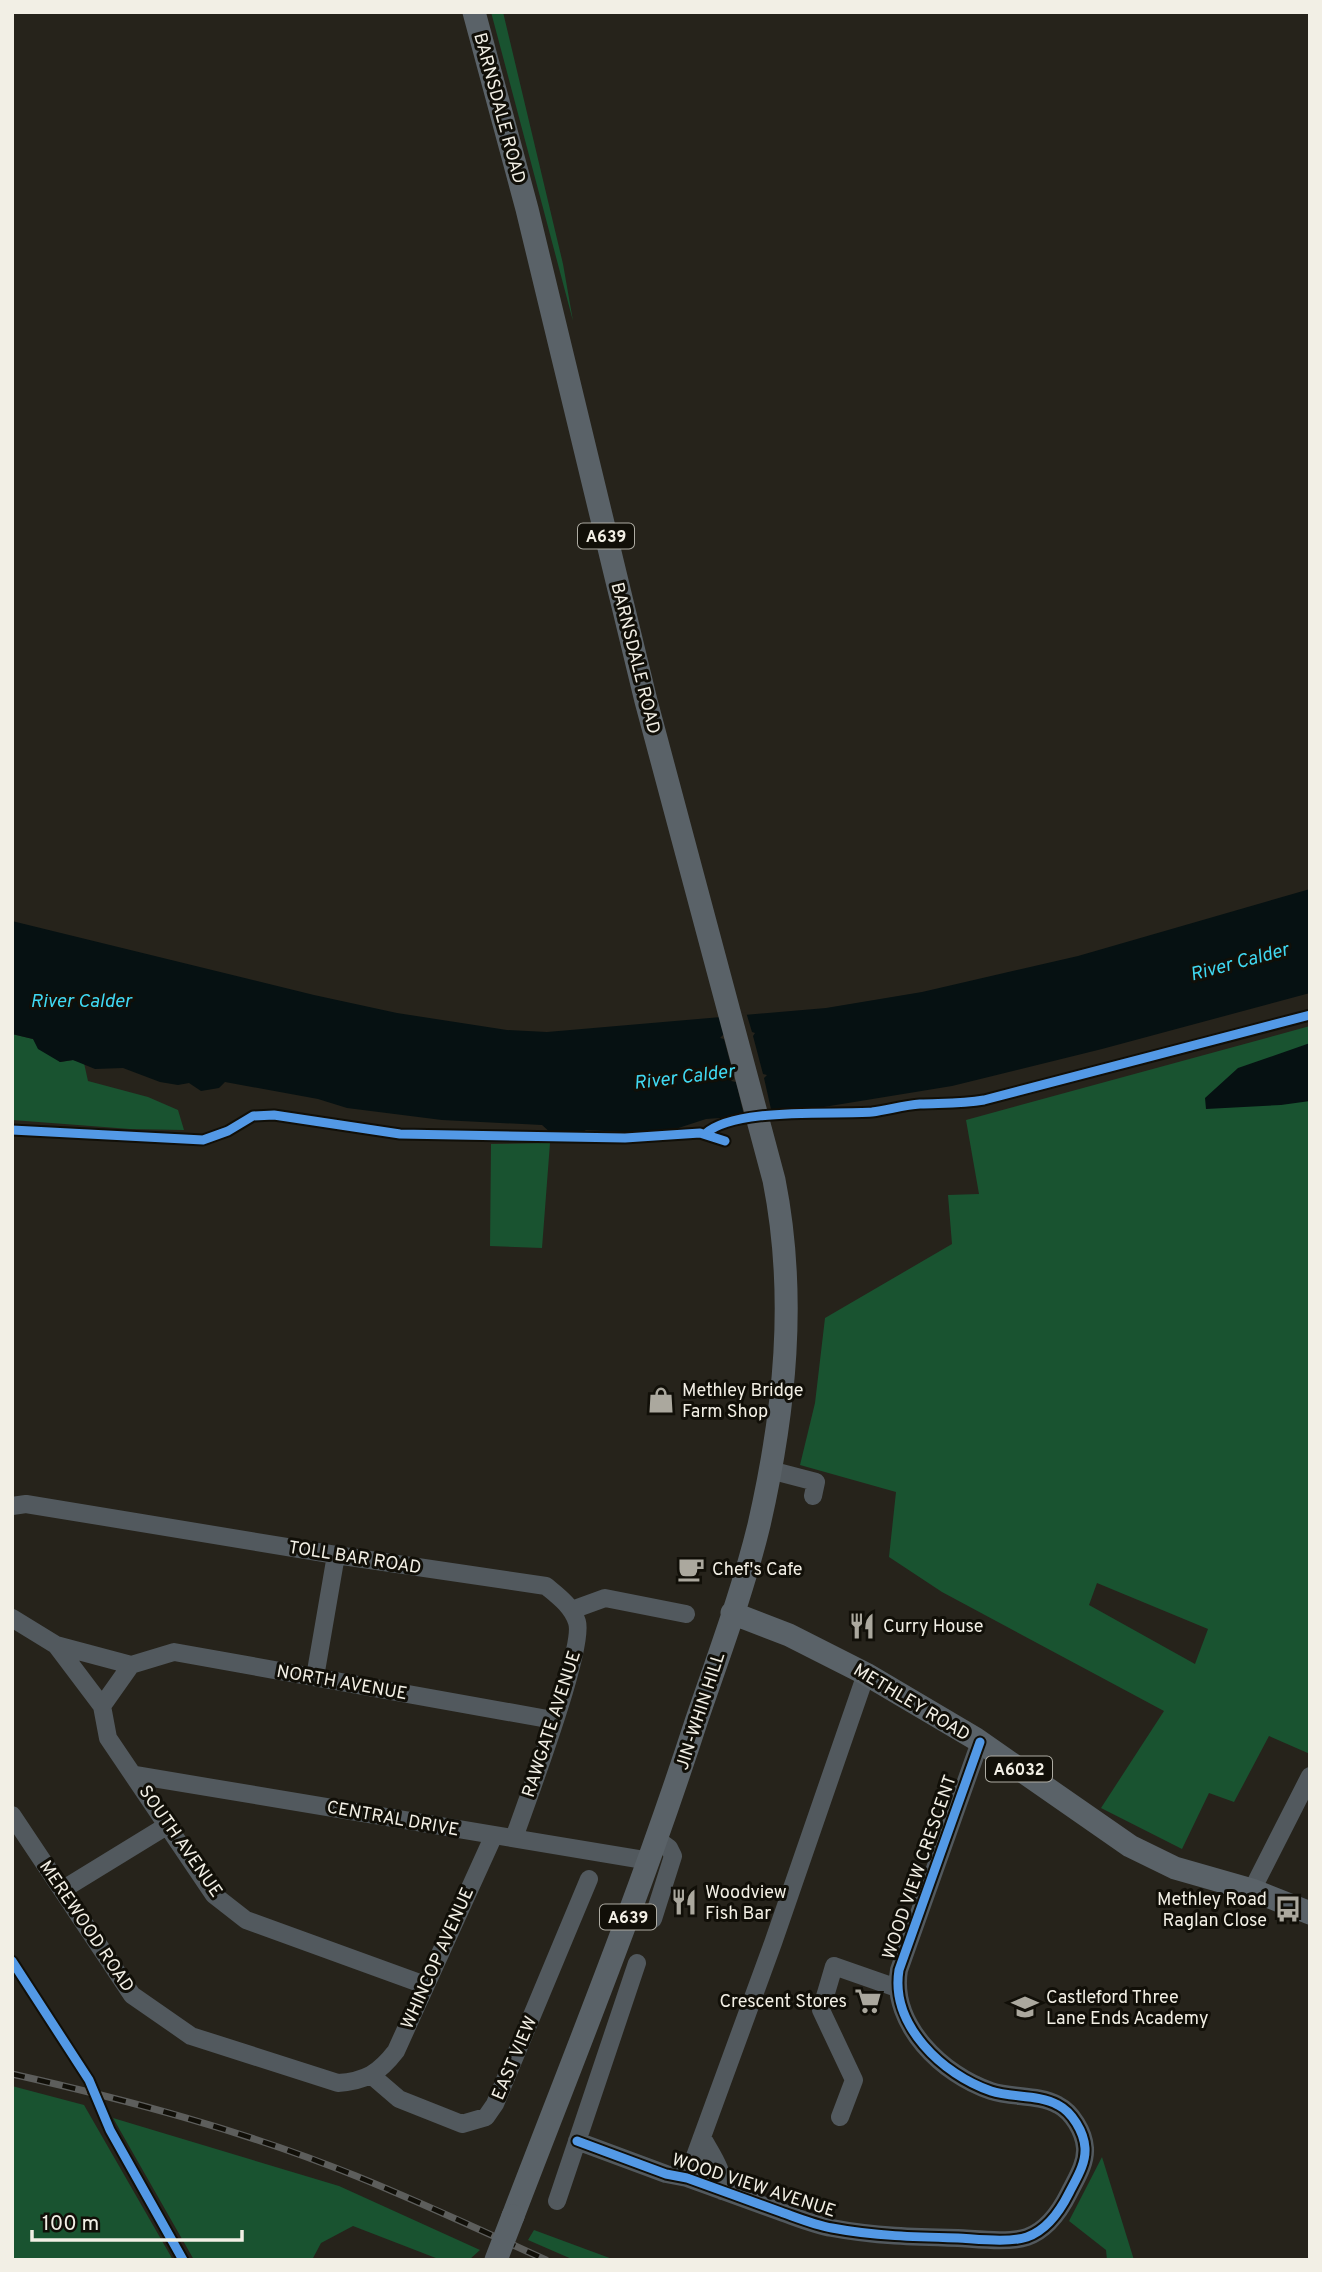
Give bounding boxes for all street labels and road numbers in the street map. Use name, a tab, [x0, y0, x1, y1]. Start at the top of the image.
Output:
street label: BARNSDALE ROAD	[467, 30, 530, 186]
road number: A639	[578, 524, 634, 548]
street label: BARNSDALE ROAD	[605, 580, 665, 737]
street label: TOLL BAR ROAD	[287, 1537, 423, 1580]
street label: RAWGATE AVENUE	[518, 1648, 587, 1801]
street label: JIN-WHIN HILL	[672, 1650, 731, 1773]
street label: METHLEY ROAD	[849, 1659, 974, 1747]
street label: NORTH AVENUE	[275, 1661, 409, 1706]
road number: A6032	[986, 1756, 1052, 1782]
street label: WOOD VIEW CRESCENT	[878, 1772, 963, 1963]
street label: SOUTH AVENUE	[133, 1781, 227, 1902]
street label: CENTRAL DRIVE	[325, 1797, 461, 1842]
street label: MEREWOOD ROAD	[33, 1857, 138, 1997]
street label: WHINCOP AVENUE	[397, 1884, 480, 2033]
road number: A639	[600, 1904, 656, 1929]
street label: EAST VIEW	[487, 2013, 543, 2104]
street label: WOOD VIEW AVENUE	[669, 2149, 839, 2224]

